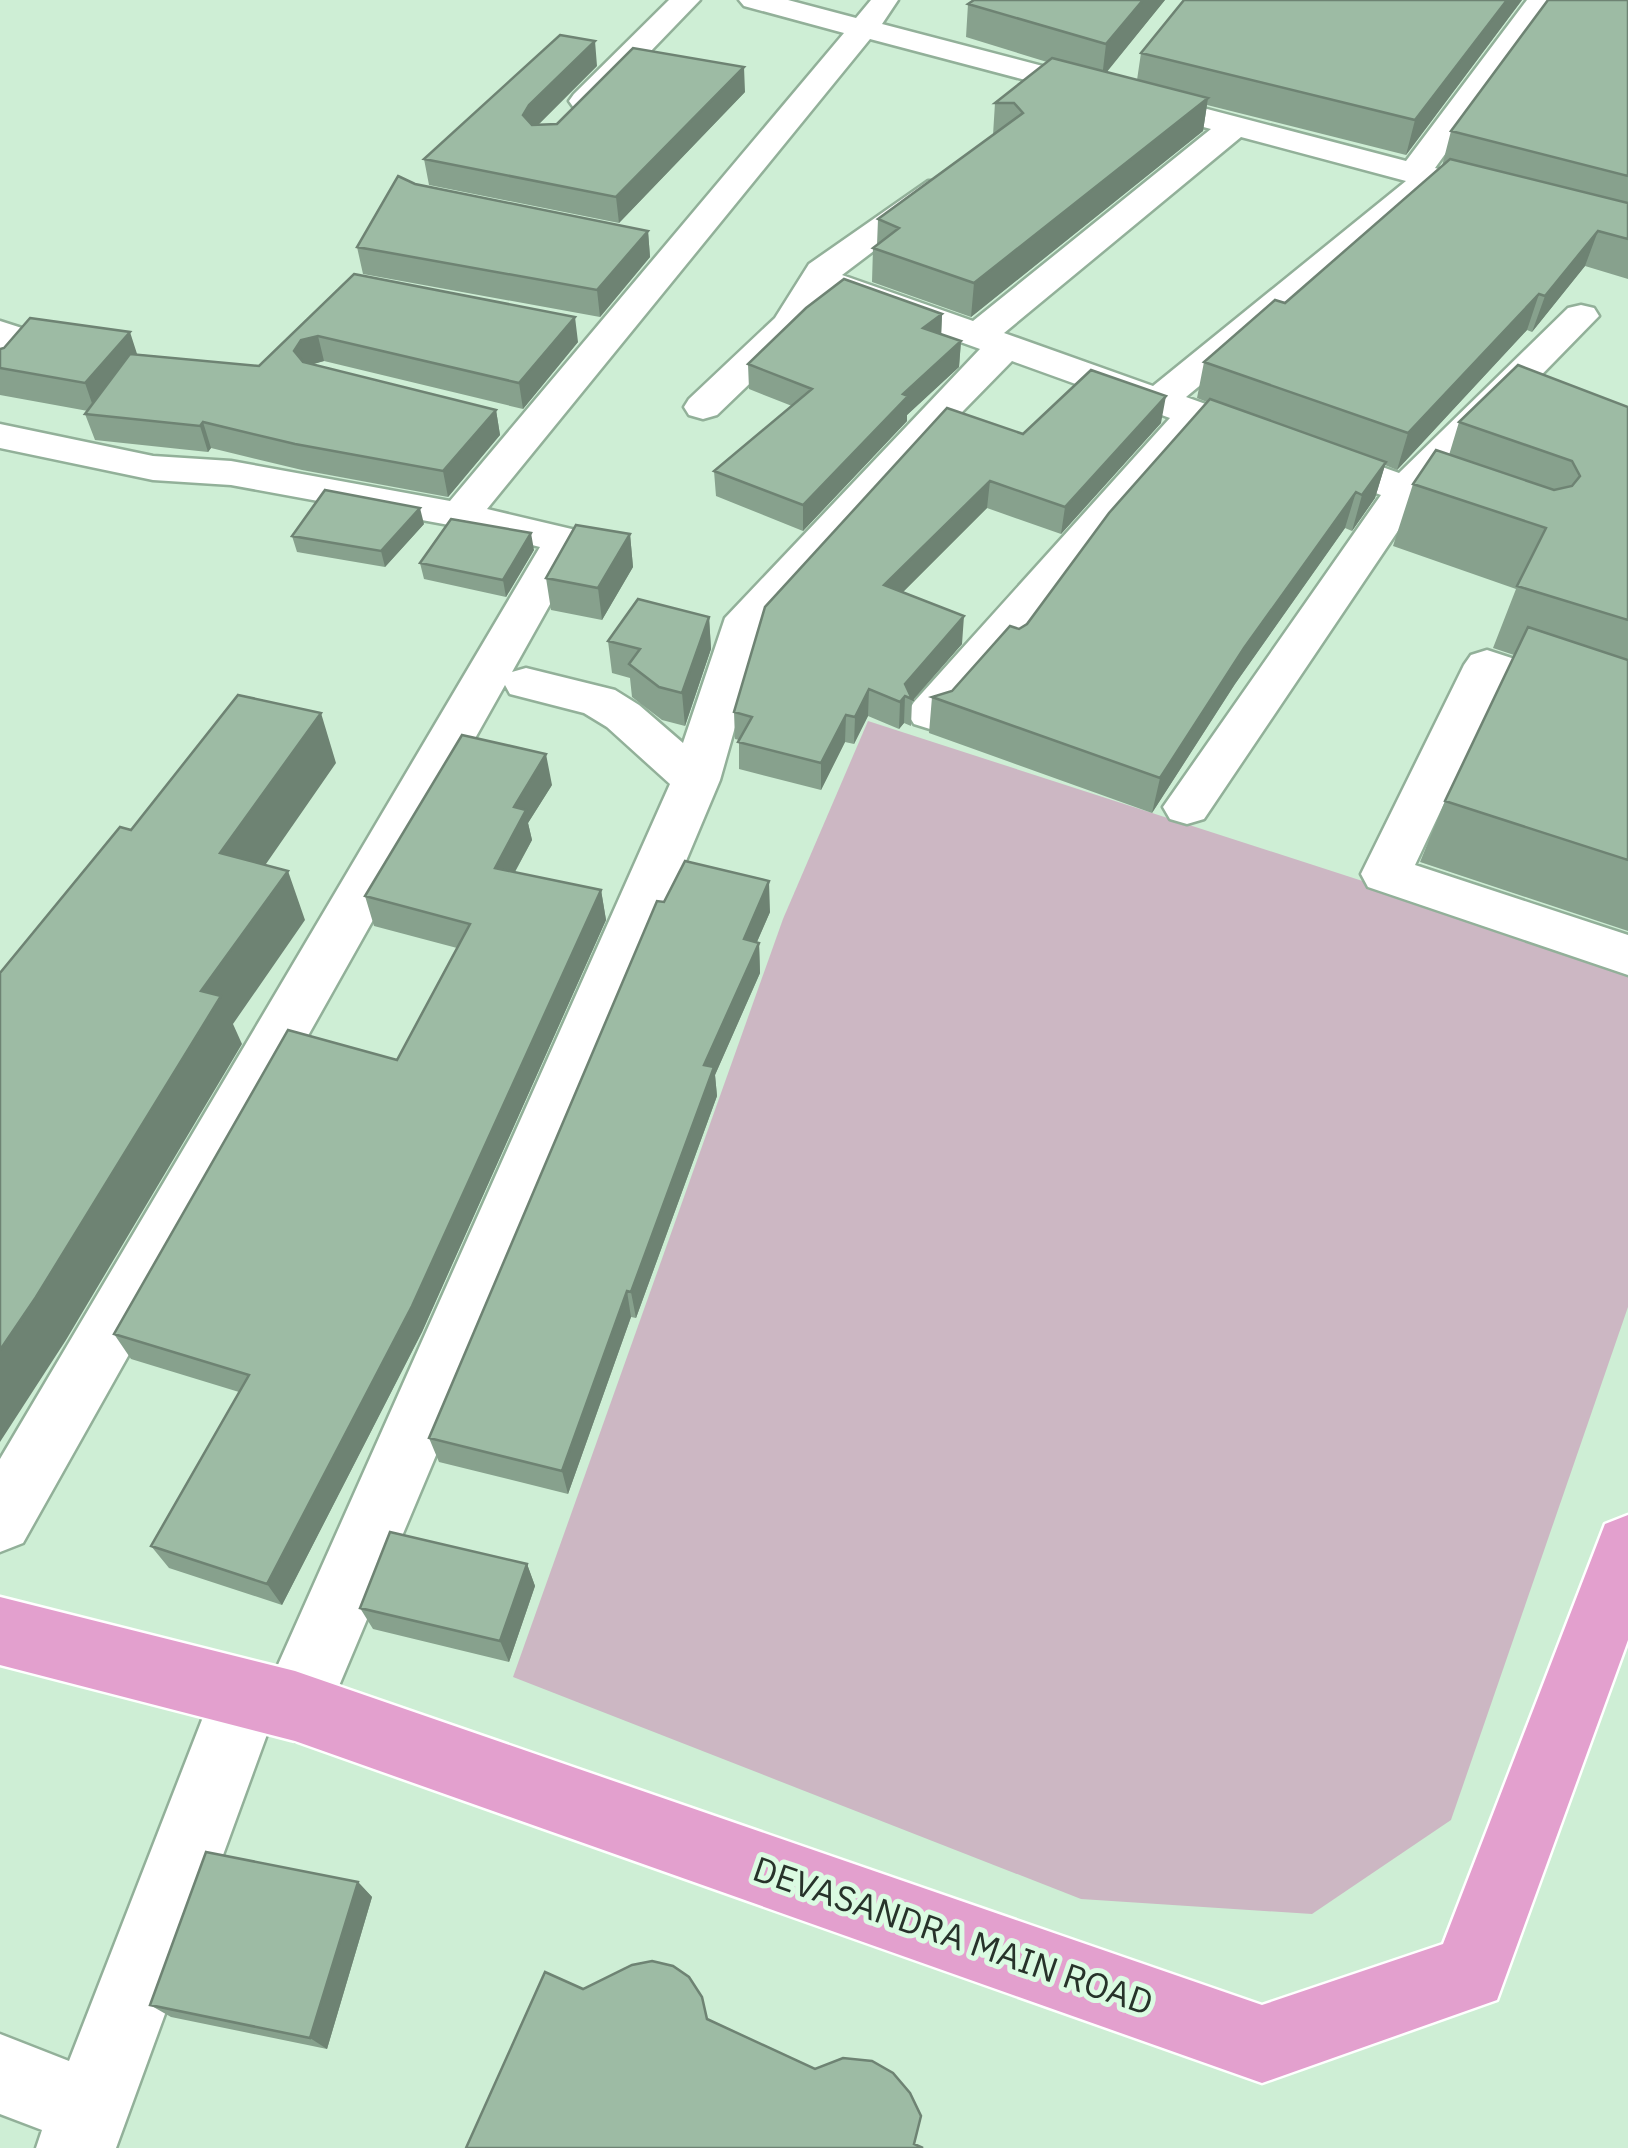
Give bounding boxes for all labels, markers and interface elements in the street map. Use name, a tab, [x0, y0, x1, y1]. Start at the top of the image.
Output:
street label: DEVASANDRA MAIN ROAD	[747, 1845, 1159, 2025]

